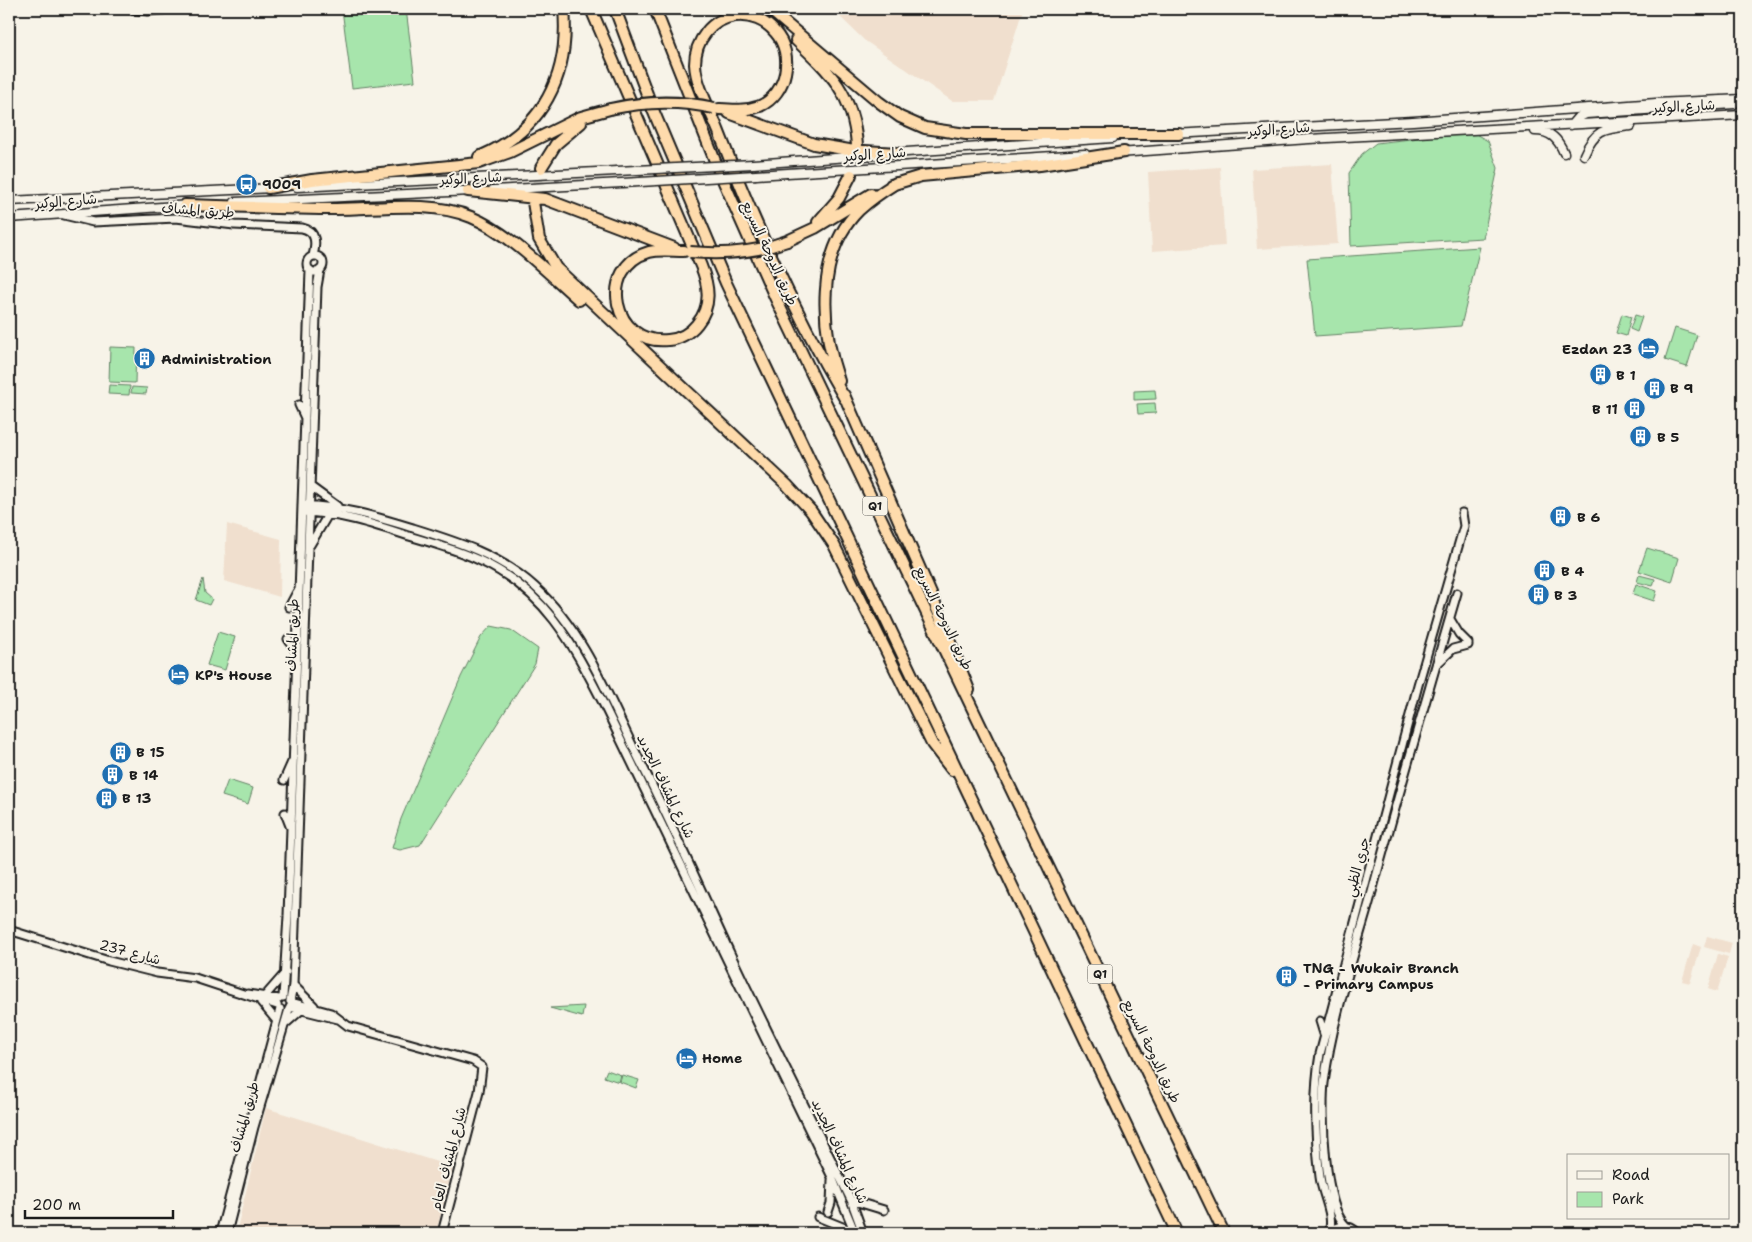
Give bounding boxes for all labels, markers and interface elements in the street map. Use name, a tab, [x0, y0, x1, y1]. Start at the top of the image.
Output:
street label: شارع الوكير	[1652, 95, 1716, 118]
street label: شارع الوكير	[1246, 118, 1311, 141]
street label: شارع الوكير	[842, 143, 907, 166]
street label: شارع الوكير	[439, 167, 503, 190]
bus stop icon: 9009	[234, 172, 258, 196]
place label: 9009	[262, 175, 301, 193]
street label: شارع الوكير	[33, 189, 98, 214]
street label: طريق المشاف	[161, 198, 235, 222]
street label: طريق الدوحة السريع	[736, 198, 802, 309]
hotel icon: Ezdan 23	[1636, 337, 1660, 361]
place label: Ezdan 23	[1562, 340, 1632, 358]
building icon: Administration	[133, 347, 157, 371]
place label: Administration	[161, 350, 272, 368]
building icon: B 1	[1588, 363, 1612, 387]
place label: B 1	[1616, 366, 1636, 384]
building icon: B 9	[1642, 376, 1666, 400]
place label: B 9	[1670, 379, 1693, 397]
building icon: B 11	[1622, 397, 1646, 421]
place label: B 11	[1592, 400, 1618, 418]
building icon: B 5	[1629, 425, 1653, 449]
place label: B 5	[1657, 428, 1680, 446]
road number: Q1	[862, 496, 888, 516]
building icon: B 6	[1549, 505, 1573, 529]
place label: B 6	[1577, 508, 1601, 526]
building icon: B 4	[1533, 559, 1557, 583]
place label: B 4	[1561, 562, 1585, 580]
street label: طريق الدوحة السريع	[909, 563, 977, 674]
building icon: B 3	[1526, 583, 1550, 607]
place label: B 3	[1554, 586, 1578, 604]
street label: طريق المشاف	[282, 598, 302, 672]
hotel icon: KP's House	[167, 663, 191, 687]
place label: KP's House	[195, 666, 272, 684]
street label: شارع المشاف الجديد	[632, 731, 699, 842]
building icon: B 15	[108, 740, 132, 764]
place label: B 15	[136, 743, 165, 761]
building icon: B 14	[101, 763, 125, 787]
place label: B 14	[129, 766, 159, 784]
building icon: B 13	[94, 786, 118, 810]
place label: B 13	[122, 789, 152, 807]
street label: جري الظبي	[1340, 835, 1377, 900]
street label: شارع 237	[97, 935, 163, 970]
place label: TNG - Wukair Branch - Primary Campus	[1303, 959, 1459, 993]
road number: Q1	[1088, 964, 1112, 984]
building icon: TNG - Wukair Branch - Primary Campus	[1275, 964, 1299, 988]
street label: طريق الدوحة السريع	[1117, 996, 1185, 1107]
hotel icon: Home	[674, 1046, 698, 1070]
place label: Home	[702, 1049, 742, 1067]
street label: طريق المشاف	[225, 1079, 263, 1155]
street label: شارع المشاف الجديد	[807, 1096, 872, 1207]
street label: شارع المشاف العام	[426, 1105, 472, 1213]
legend	[1567, 1154, 1730, 1220]
text: Road	[1612, 1165, 1650, 1185]
scale bar	[25, 1187, 172, 1219]
text: Park	[1612, 1189, 1644, 1209]
text: 200 m	[32, 1195, 81, 1215]

